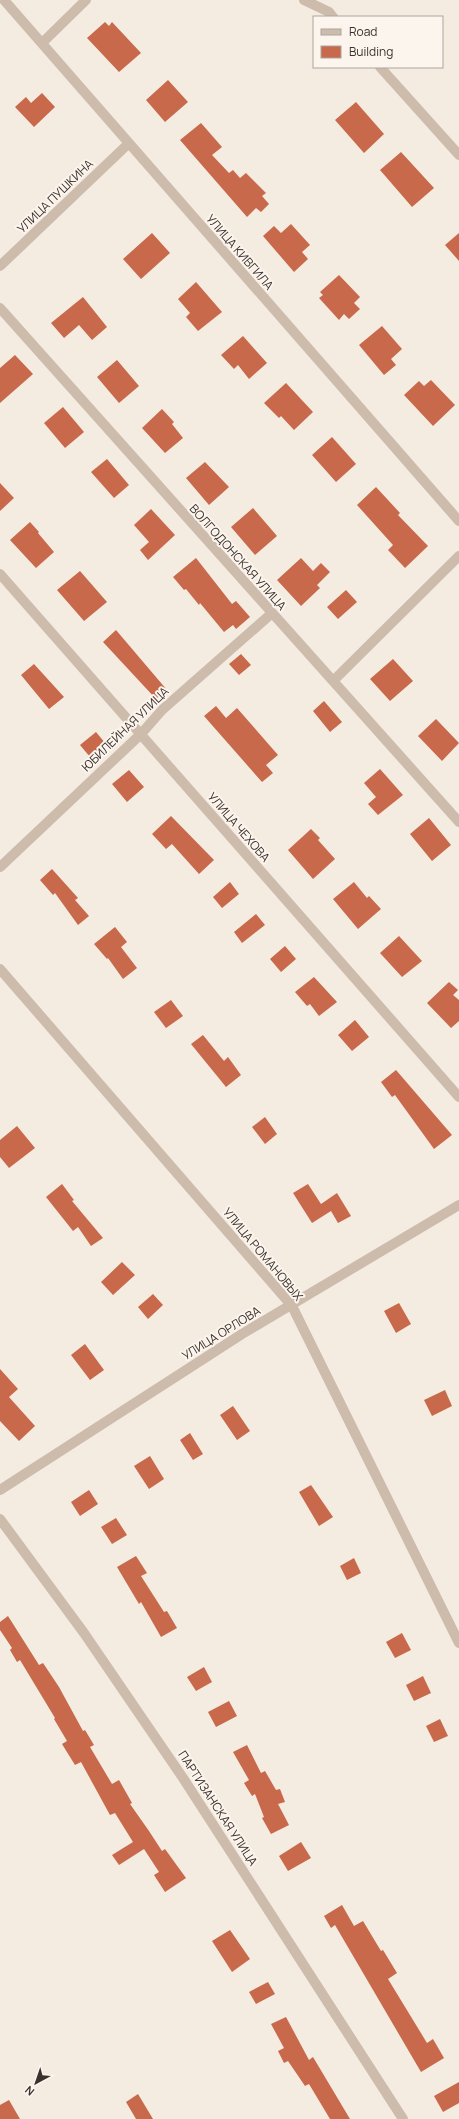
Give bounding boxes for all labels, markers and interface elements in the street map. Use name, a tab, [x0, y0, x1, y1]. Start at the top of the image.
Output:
legend	[313, 16, 443, 68]
text: Road	[349, 23, 377, 40]
text: Building	[349, 43, 393, 60]
street label: УЛИЦА ПУШКИНА	[13, 155, 97, 237]
street label: УЛИЦА КИВГИЛА	[202, 211, 278, 294]
street label: ВОЛГОДОНСКАЯ УЛИЦА	[186, 500, 291, 614]
street label: ЮБИЛЕЙНАЯ УЛИЦА	[78, 683, 173, 775]
street label: УЛИЦА ЧЕХОВА	[204, 789, 274, 866]
street label: УЛИЦА РОМАНОВЫХ	[219, 1204, 307, 1305]
street label: УЛИЦА ОРЛОВА	[179, 1302, 264, 1364]
street label: ПАРТИЗАНСКАЯ УЛИЦА	[174, 1747, 262, 1869]
north arrow	[16, 2063, 56, 2103]
text: N	[21, 2083, 37, 2099]

